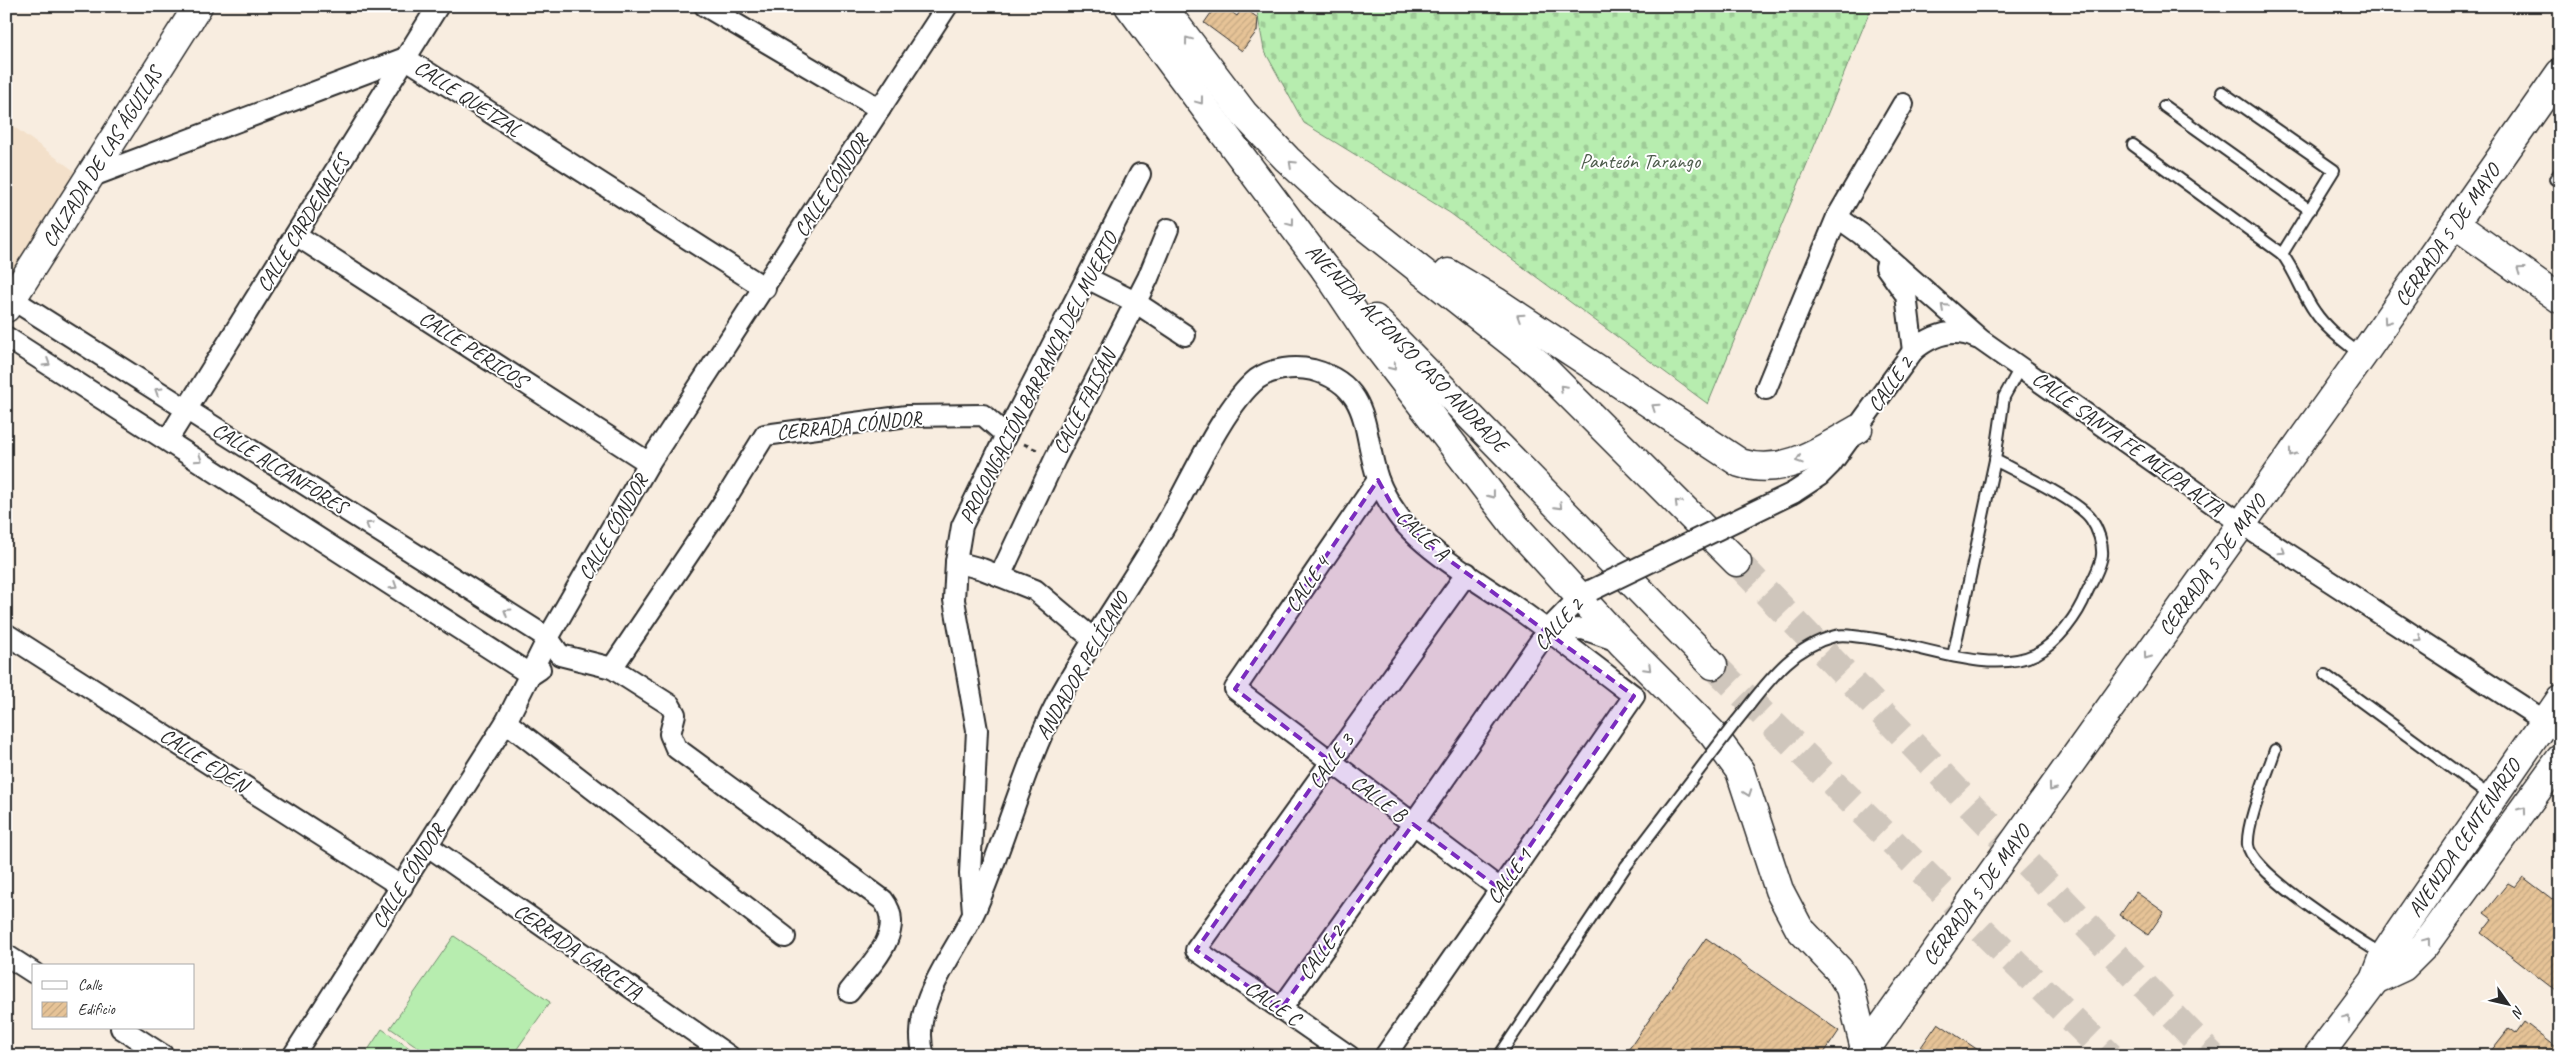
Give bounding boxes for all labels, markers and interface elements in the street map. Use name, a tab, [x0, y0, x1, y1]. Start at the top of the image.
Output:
one-way arrow	[1185, 37, 1193, 46]
street label: CALLE QUETZAL	[410, 54, 527, 143]
street label: CALZADA DE LAS ÁGUILAS	[36, 60, 169, 252]
one-way arrow	[1194, 95, 1203, 105]
street label: CALLE CÓNDOR	[788, 127, 875, 242]
street label: CALLE CARDENALES	[250, 147, 357, 296]
park label: Panteón Tarango	[1580, 148, 1702, 174]
street label: CERRADA 5 DE MAYO	[2388, 157, 2507, 311]
one-way arrow	[1289, 161, 1298, 170]
one-way arrow	[1285, 217, 1293, 226]
street label: PROLONGACIÓN BARRANCA DEL MUERTO	[953, 226, 1124, 528]
street label: AVENIDA ALFONSO CASO ANDRADE	[1300, 238, 1515, 460]
one-way arrow	[2517, 268, 2526, 276]
one-way arrow	[1941, 304, 1950, 313]
street label: CALLE PERICOS	[415, 305, 535, 395]
one-way arrow	[1516, 314, 1526, 323]
one-way arrow	[2384, 315, 2393, 325]
street label: CALLE FAISÁN	[1047, 343, 1123, 458]
street label: CALLE 2	[1862, 350, 1919, 417]
one-way arrow	[42, 356, 51, 366]
one-way arrow	[1388, 361, 1396, 370]
street label: CALLE SANTA FE MILPA ALTA	[2027, 365, 2229, 521]
one-way arrow	[1560, 384, 1569, 393]
one-way arrow	[154, 388, 163, 398]
street label: CERRADA CÓNDOR	[775, 404, 924, 446]
one-way arrow	[1652, 404, 1661, 413]
street label: CALLE ALCANFORES	[208, 416, 354, 521]
one-way arrow	[2289, 447, 2298, 457]
one-way arrow	[194, 453, 203, 463]
one-way arrow	[1796, 454, 1804, 464]
street label: CALLE CÓNDOR	[572, 468, 655, 585]
street label: CERRADA 5 DE MAYO	[2152, 488, 2273, 640]
one-way arrow	[1487, 490, 1496, 499]
one-way arrow	[1675, 499, 1684, 508]
one-way arrow	[1553, 500, 1562, 509]
street label: CALLE A	[1391, 504, 1455, 566]
one-way arrow	[366, 522, 375, 531]
one-way arrow	[2277, 544, 2286, 554]
street label: CALLE 4	[1279, 549, 1336, 617]
one-way arrow	[389, 580, 398, 589]
street label: ANDADOR PELÍCANO	[1029, 586, 1136, 744]
street label: CALLE 2	[1528, 591, 1589, 656]
one-way arrow	[503, 608, 512, 618]
one-way arrow	[2413, 633, 2422, 642]
one-way arrow	[2144, 650, 2153, 660]
one-way arrow	[1642, 663, 1651, 672]
street label: CALLE EDÉN	[155, 722, 256, 800]
street label: CALLE 3	[1302, 727, 1360, 793]
street label: AVENIDA CENTENARIO	[2402, 752, 2528, 922]
street label: CALLE B	[1346, 769, 1414, 829]
one-way arrow	[2049, 783, 2058, 792]
one-way arrow	[1742, 789, 1752, 797]
one-way arrow	[2517, 806, 2526, 815]
street label: CALLE CÓNDOR	[366, 818, 451, 933]
street label: CERRADA 5 DE MAYO	[1916, 818, 2037, 970]
street label: CALLE 1	[1481, 842, 1538, 909]
street label: CERRADA GARCETA	[509, 897, 647, 1005]
street label: CALLE 2	[1292, 918, 1350, 984]
one-way arrow	[2422, 938, 2430, 947]
legend	[32, 964, 195, 1030]
street label: CALLE C	[1240, 975, 1308, 1033]
text: Calle	[78, 976, 103, 995]
north arrow	[2484, 980, 2534, 1030]
text: Edificio	[78, 1000, 116, 1019]
text: N	[2508, 1003, 2528, 1021]
one-way arrow	[2341, 1015, 2349, 1024]

